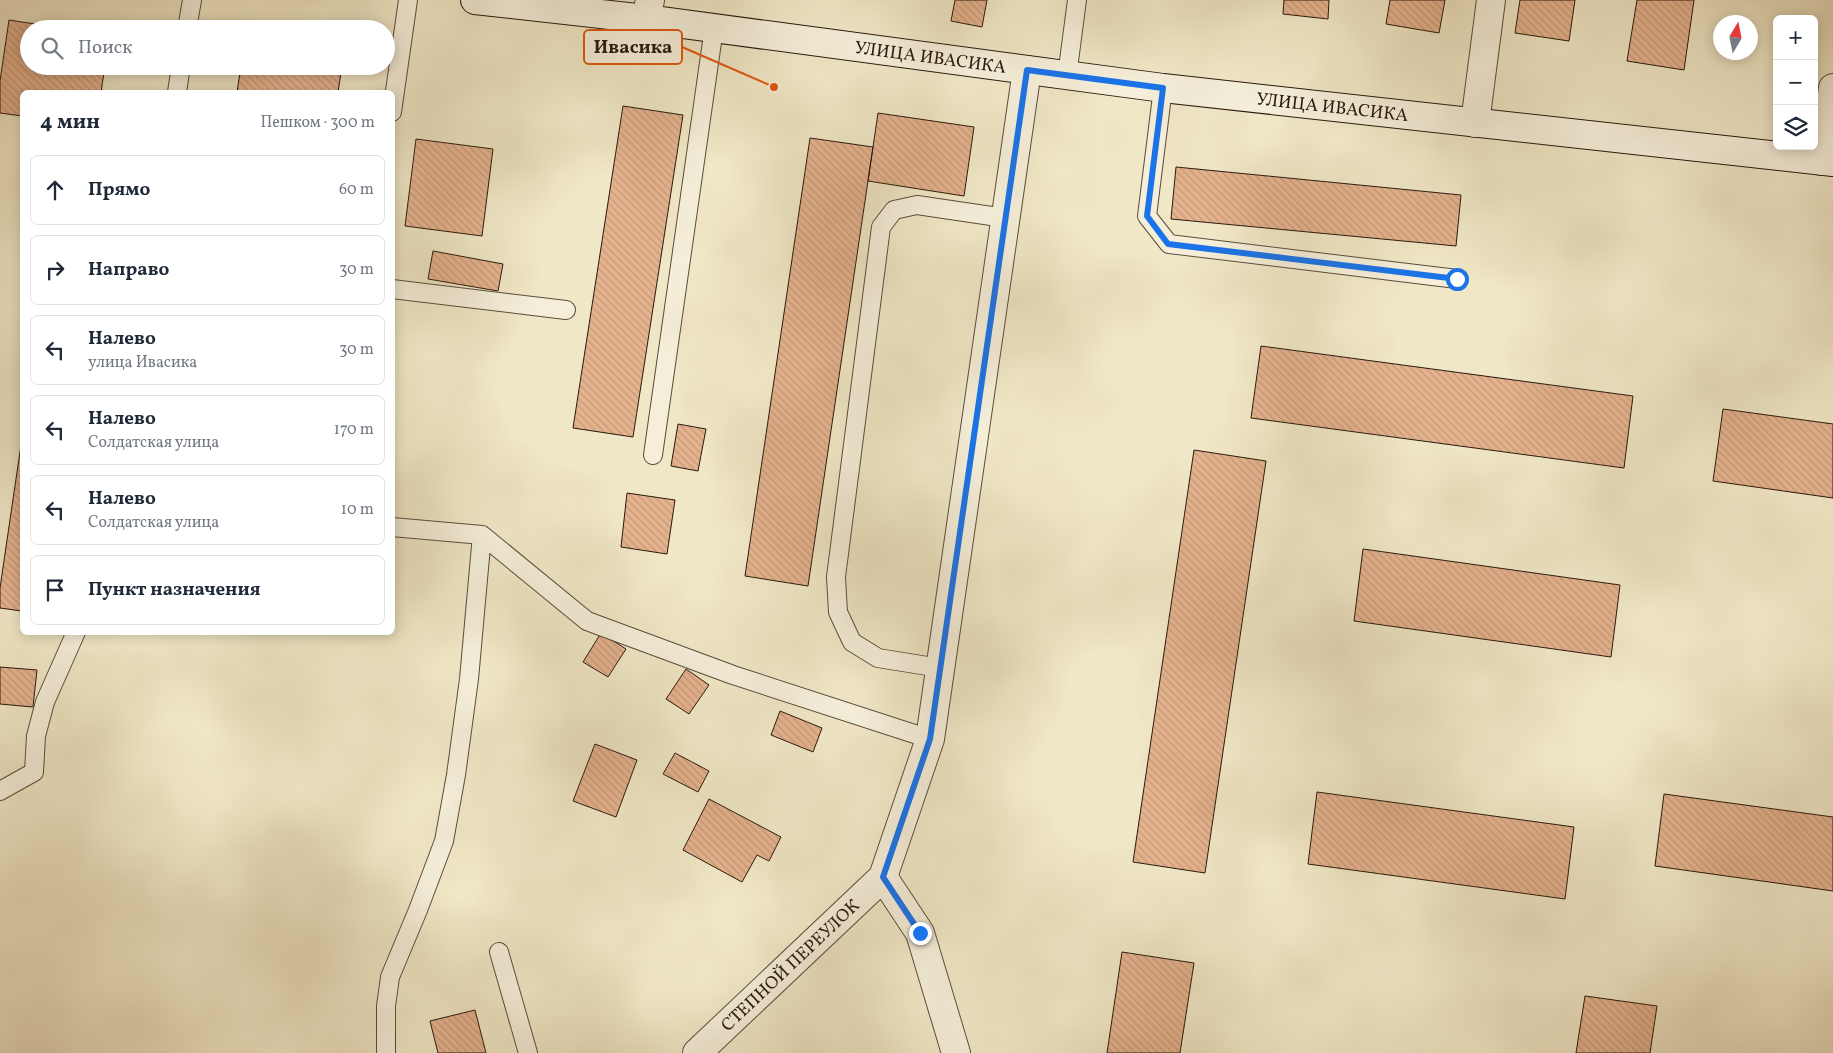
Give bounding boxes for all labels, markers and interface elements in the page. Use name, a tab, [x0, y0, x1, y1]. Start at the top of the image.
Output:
north arrow	[1713, 15, 1758, 60]
map controls	[1773, 15, 1818, 150]
button: +	[1773, 15, 1818, 60]
search box	[20, 20, 395, 75]
callout: Ивасика	[584, 30, 682, 64]
icon: search	[38, 34, 66, 62]
text: Поиск	[78, 35, 132, 61]
text: Ивасика	[594, 35, 672, 61]
street label: УЛИЦА ИВАСИКА	[853, 36, 1008, 81]
button: −	[1773, 60, 1818, 105]
street label: УЛИЦА ИВАСИКА	[1255, 87, 1410, 129]
button: layers	[1773, 105, 1818, 150]
text: 4 мин	[40, 108, 100, 137]
text: Пешком · 300 m	[260, 112, 375, 134]
icon: ahead	[41, 176, 69, 204]
text: Прямо	[88, 177, 150, 203]
text: 60 m	[339, 179, 374, 201]
icon: right	[41, 256, 69, 284]
text: Направо	[88, 257, 170, 283]
text: 30 m	[339, 259, 374, 281]
route start	[1446, 268, 1469, 291]
text: Налево	[88, 326, 156, 352]
icon: left	[41, 336, 69, 364]
text: 30 m	[339, 339, 374, 361]
text: улица Ивасика	[88, 352, 197, 374]
text: Налево	[88, 406, 156, 432]
icon: left	[41, 416, 69, 444]
text: 170 m	[334, 419, 374, 441]
text: Солдатская улица	[88, 432, 219, 454]
text: Налево	[88, 486, 156, 512]
icon: left	[41, 496, 69, 524]
text: 10 m	[341, 499, 374, 521]
text: Солдатская улица	[88, 512, 219, 534]
icon: arrive	[41, 576, 69, 604]
text: Пункт назначения	[88, 577, 261, 603]
street label: СТЕПНОЙ ПЕРЕУЛОК	[716, 894, 866, 1038]
route end	[909, 922, 932, 945]

